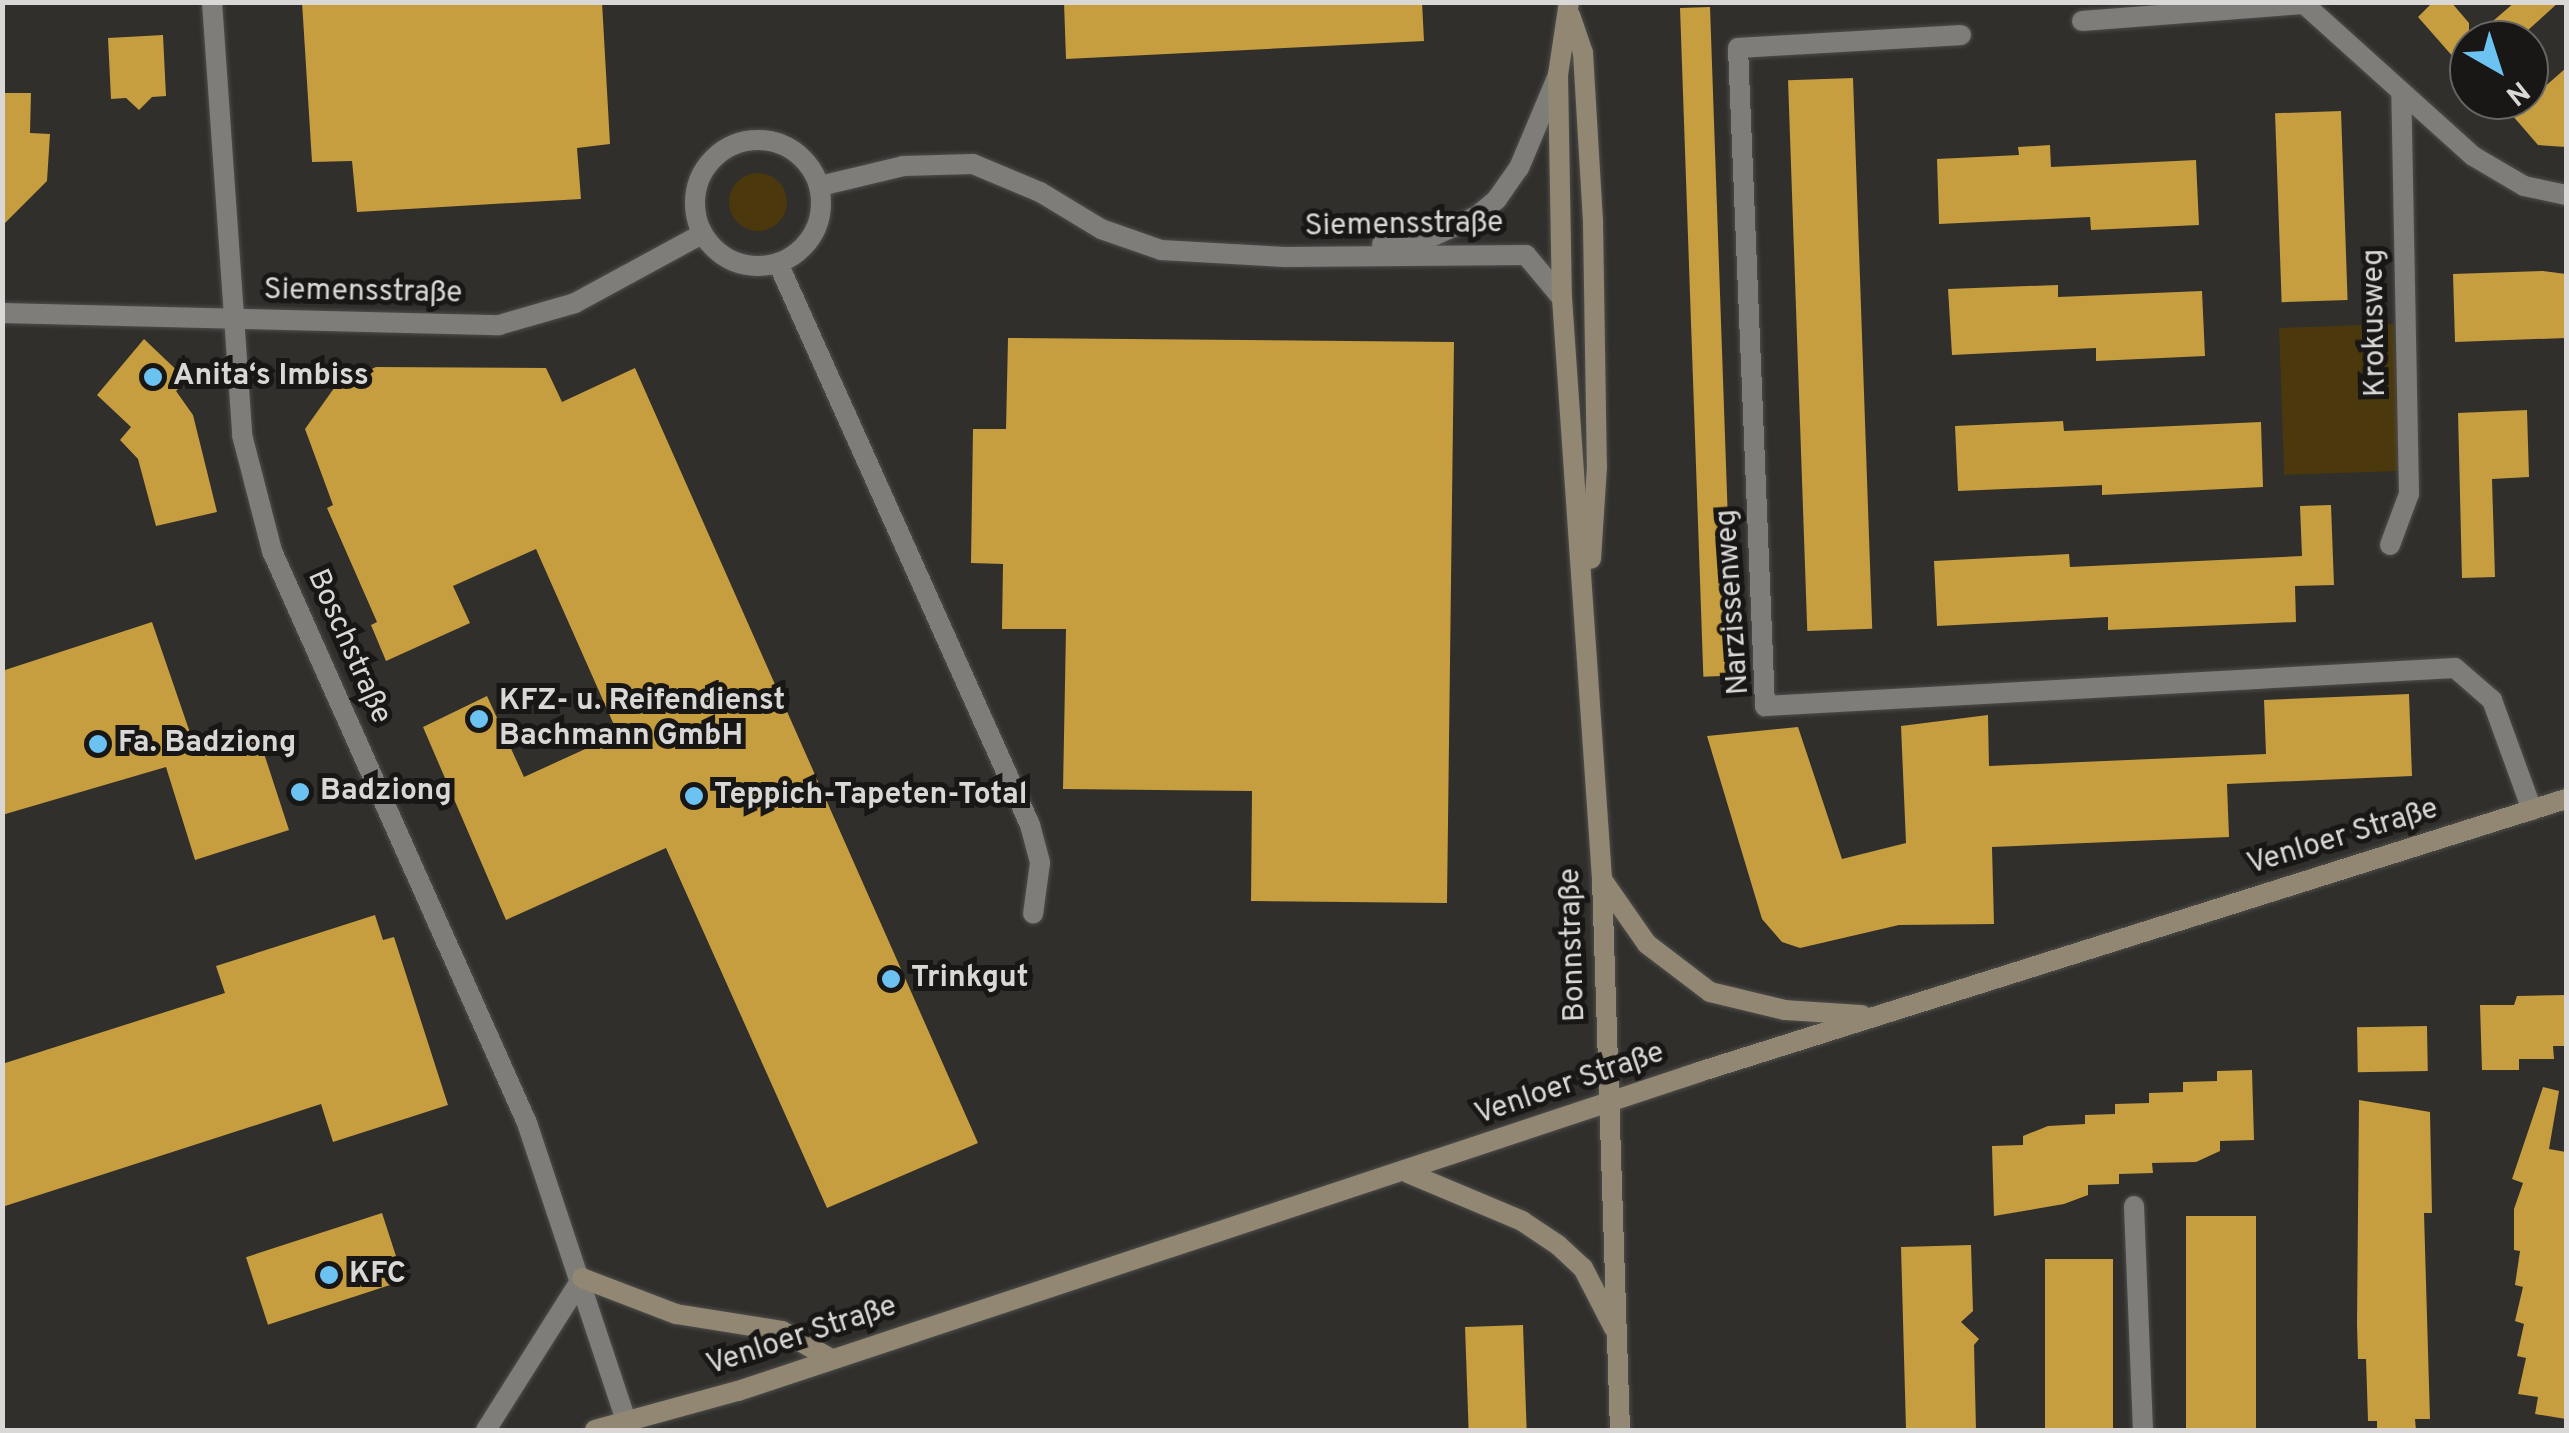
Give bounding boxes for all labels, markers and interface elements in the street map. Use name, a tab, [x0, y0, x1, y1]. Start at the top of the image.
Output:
north arrow	[2449, 20, 2549, 120]
text: N	[2497, 71, 2536, 112]
street label: Siemensstraße	[1304, 206, 1504, 246]
street label: Krokusweg	[2357, 249, 2395, 397]
street label: Siemensstraße	[263, 273, 463, 313]
place label: Anita‘s Imbiss	[173, 359, 369, 395]
marker: Anita‘s Imbiss	[142, 366, 164, 388]
street label: Narzissenweg	[1710, 508, 1758, 696]
street label: Boschstraße	[298, 564, 398, 730]
place label: KFZ- u. Reifendienst Bachmann GmbH	[499, 684, 785, 754]
marker: KFZ- u. Reifendienst Bachmann GmbH	[468, 708, 490, 730]
place label: Fa. Badziong	[118, 726, 296, 762]
marker: Fa. Badziong	[87, 733, 109, 755]
place label: Badziong	[320, 774, 452, 810]
place label: Teppich-Tapeten-Total	[714, 778, 1027, 814]
marker: Badziong	[289, 781, 311, 803]
marker: Teppich-Tapeten-Total	[683, 785, 705, 807]
street label: Venloer Straße	[2243, 792, 2443, 884]
street label: Bonnstraße	[1553, 867, 1595, 1023]
place label: Trinkgut	[911, 961, 1029, 997]
marker: Trinkgut	[880, 968, 902, 990]
street label: Venloer Straße	[1471, 1036, 1669, 1134]
place label: KFC	[349, 1257, 406, 1293]
marker: KFC	[318, 1264, 340, 1286]
street label: Venloer Straße	[702, 1289, 902, 1385]

